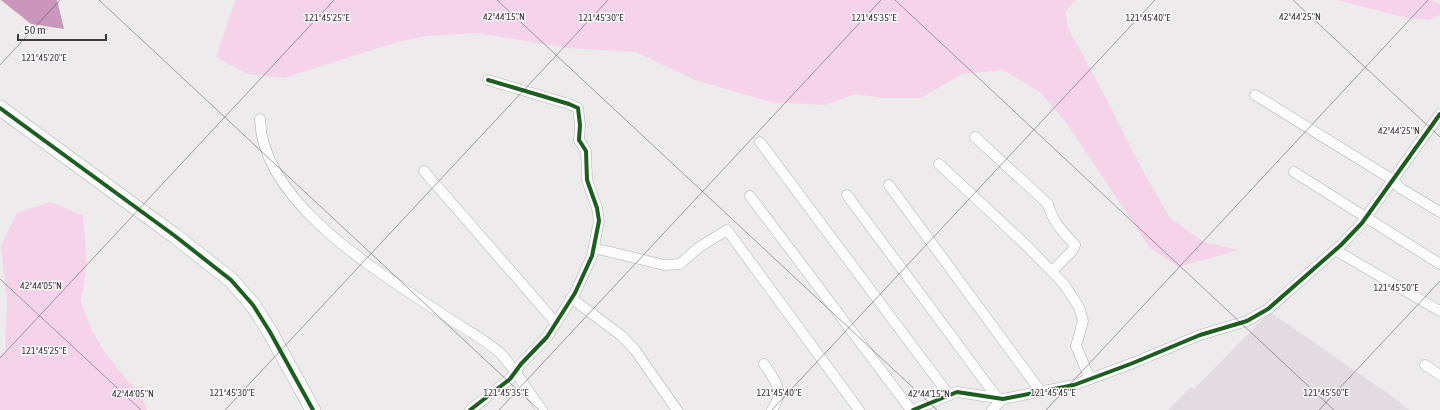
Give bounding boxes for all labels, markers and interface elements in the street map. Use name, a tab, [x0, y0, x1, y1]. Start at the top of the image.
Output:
text: 42°44'15"N	[483, 11, 525, 22]
text: 42°44'25"N	[1279, 11, 1321, 22]
text: 121°45'25"E	[305, 12, 350, 23]
text: 121°45'30"E	[579, 12, 624, 23]
text: 121°45'35"E	[852, 12, 897, 23]
text: 121°45'40"E	[1126, 12, 1171, 23]
scale bar	[18, 16, 106, 42]
text: 50 m	[24, 23, 46, 37]
text: 121°45'20"E	[22, 52, 67, 63]
text: 42°44'25"N	[1378, 125, 1420, 136]
text: 42°44'05"N	[20, 280, 62, 291]
text: 121°45'50"E	[1374, 282, 1419, 293]
text: 121°45'25"E	[22, 345, 67, 356]
text: 121°45'30"E	[210, 387, 255, 398]
text: 121°45'35"E	[484, 387, 529, 398]
text: 121°45'40"E	[757, 387, 802, 398]
text: 121°45'45"E	[1031, 387, 1076, 398]
text: 121°45'50"E	[1304, 387, 1349, 398]
text: 42°44'05"N	[112, 388, 154, 399]
text: 42°44'15"N	[908, 388, 950, 399]

